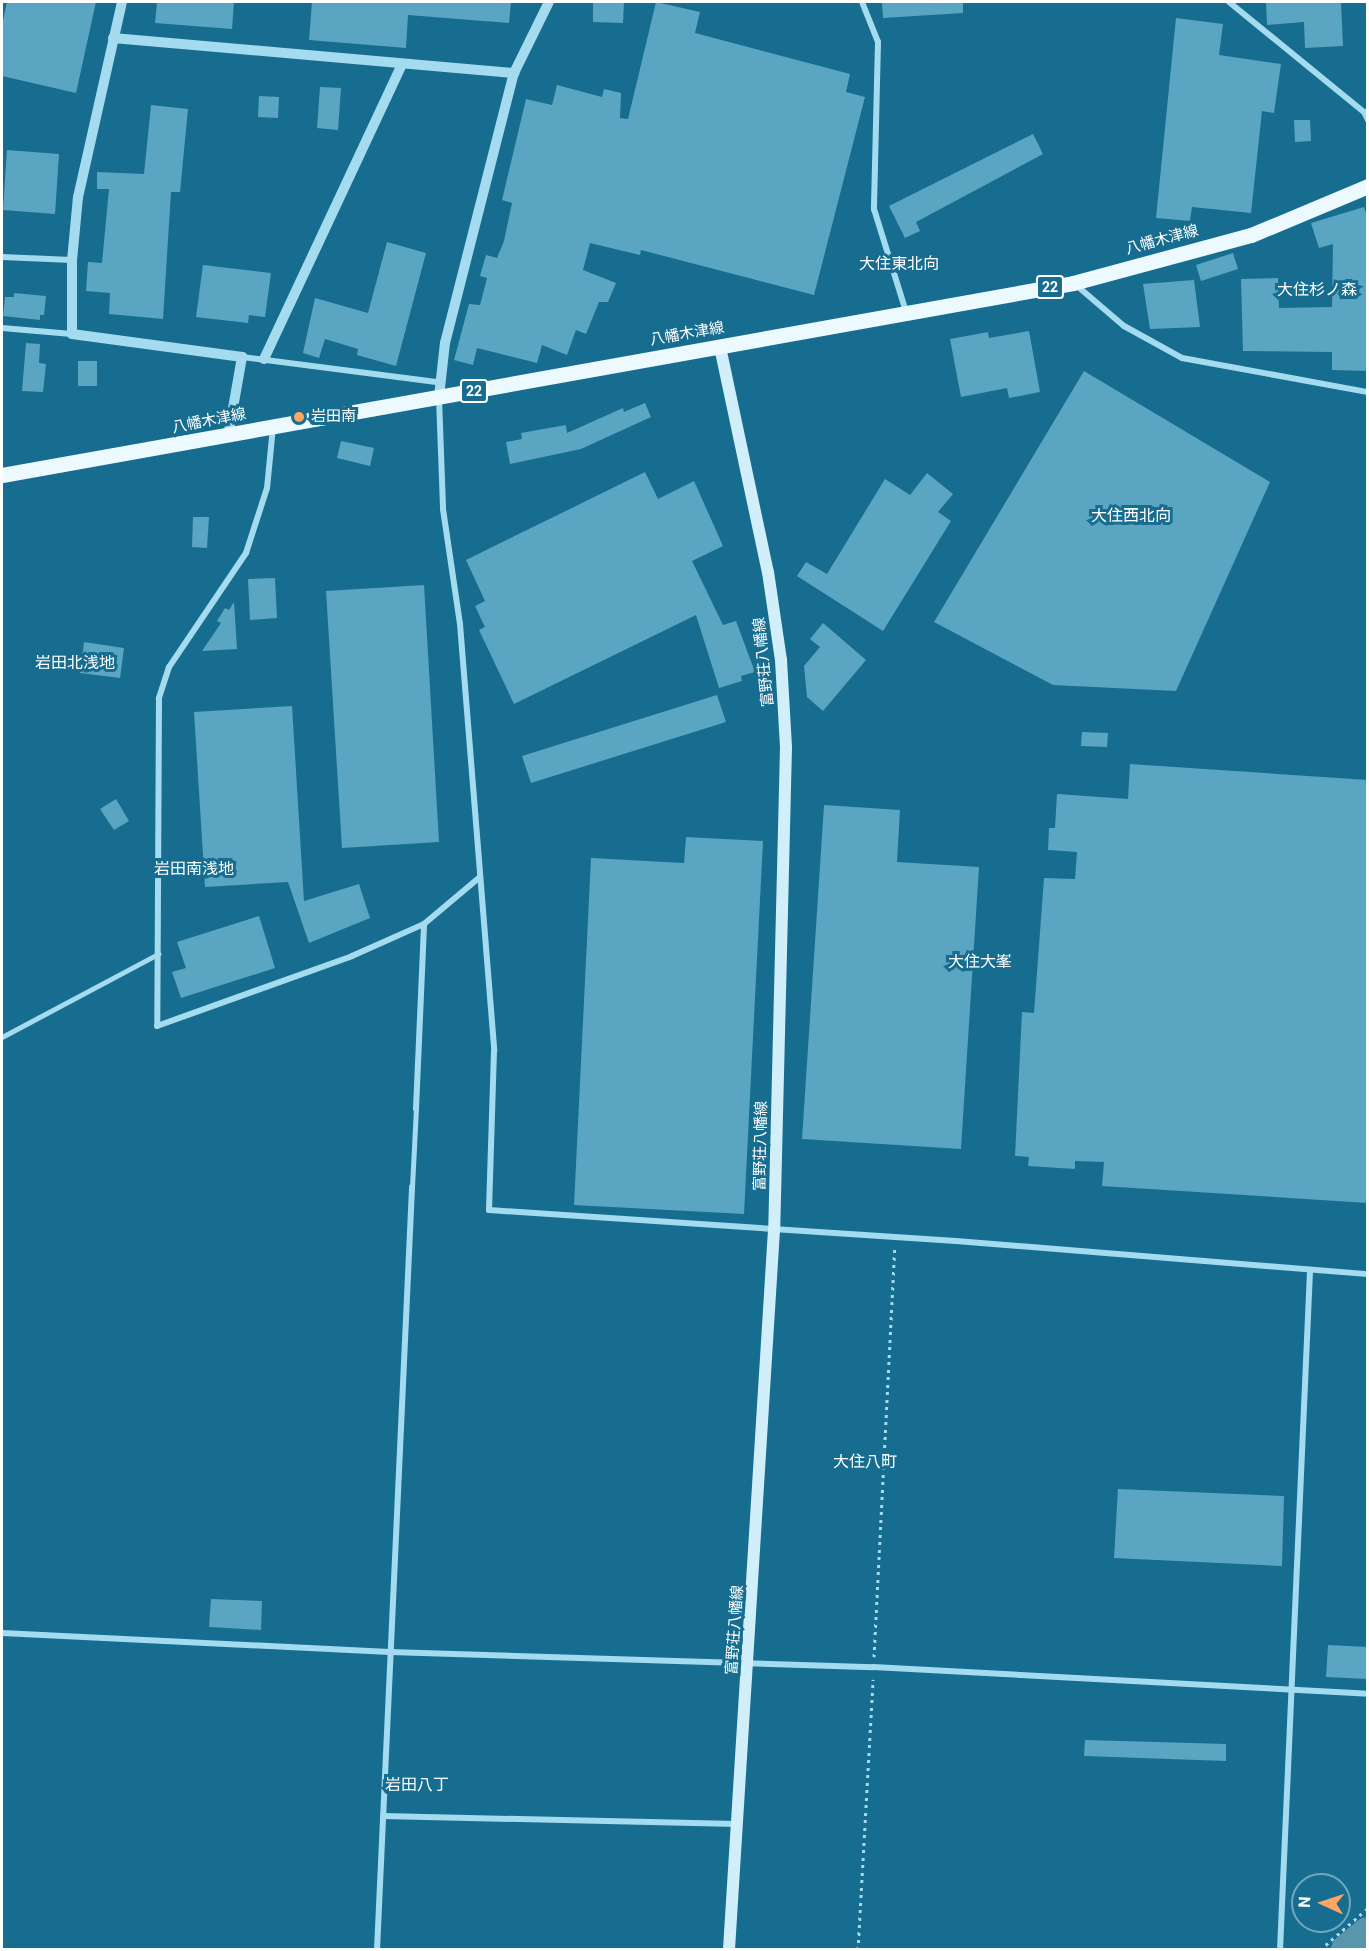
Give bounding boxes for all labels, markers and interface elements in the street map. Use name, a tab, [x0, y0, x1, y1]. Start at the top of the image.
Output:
street label: 八幡木津線	[1123, 222, 1201, 258]
district label: 大住東北向	[859, 254, 939, 274]
road number: 22	[1035, 276, 1065, 298]
district label: 大住杉ノ森	[1277, 280, 1357, 300]
street label: 八幡木津線	[649, 319, 725, 349]
road number: 22	[459, 380, 489, 402]
street label: 八幡木津線	[170, 405, 248, 437]
place label: 岩田南	[311, 408, 356, 426]
marker: 岩田南	[292, 410, 306, 424]
district label: 大住西北向	[1091, 506, 1171, 526]
street label: 富野荘八幡線	[750, 616, 778, 708]
district label: 岩田北浅地	[35, 653, 115, 673]
district label: 岩田南浅地	[154, 859, 234, 879]
district label: 大住大峯	[948, 952, 1012, 972]
street label: 富野荘八幡線	[751, 1101, 771, 1191]
district label: 大住八町	[833, 1452, 897, 1472]
street label: 富野荘八幡線	[723, 1584, 747, 1676]
district label: 岩田八丁	[385, 1775, 449, 1795]
north arrow	[1291, 1873, 1351, 1933]
text: N	[1295, 1896, 1314, 1908]

